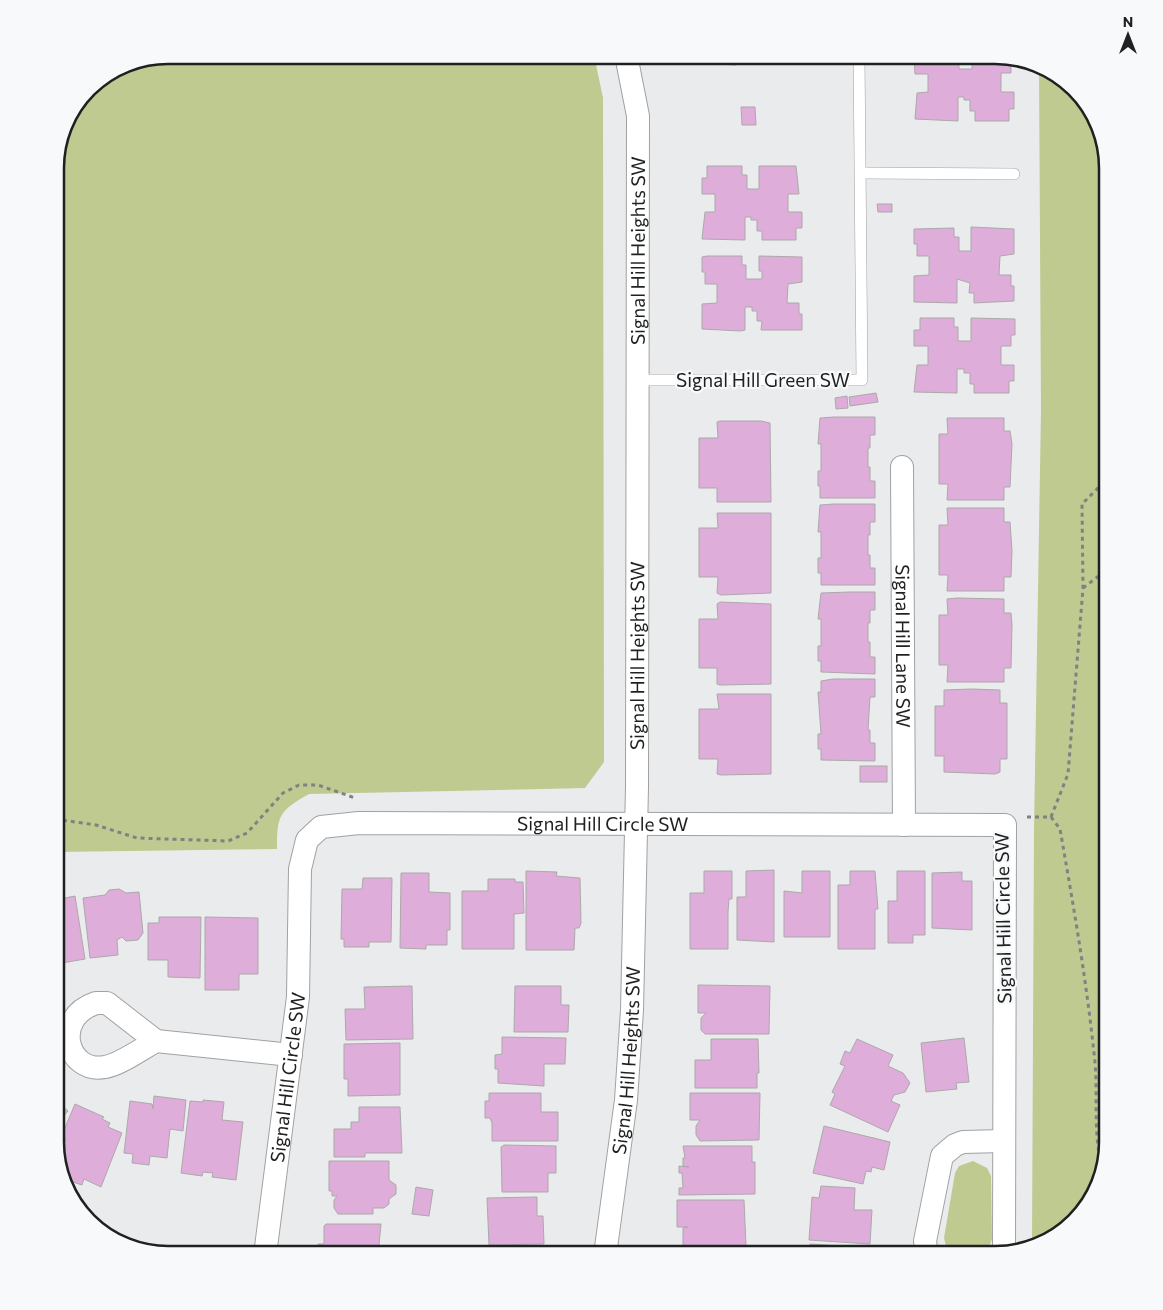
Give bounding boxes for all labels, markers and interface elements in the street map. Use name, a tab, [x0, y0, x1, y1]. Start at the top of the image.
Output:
north arrow	[1103, 10, 1153, 60]
text: N	[1123, 13, 1133, 30]
street label: Signal Hill Heights SW	[626, 156, 649, 345]
street label: Signal Hill Green SW	[676, 368, 850, 391]
street label: Signal Hill Heights SW	[625, 561, 648, 750]
street label: Signal Hill Lane SW	[892, 564, 915, 728]
street label: Signal Hill Circle SW	[517, 811, 688, 835]
street label: Signal Hill Circle SW	[990, 832, 1015, 1004]
street label: Signal Hill Heights SW	[607, 966, 644, 1156]
street label: Signal Hill Circle SW	[265, 991, 309, 1164]

